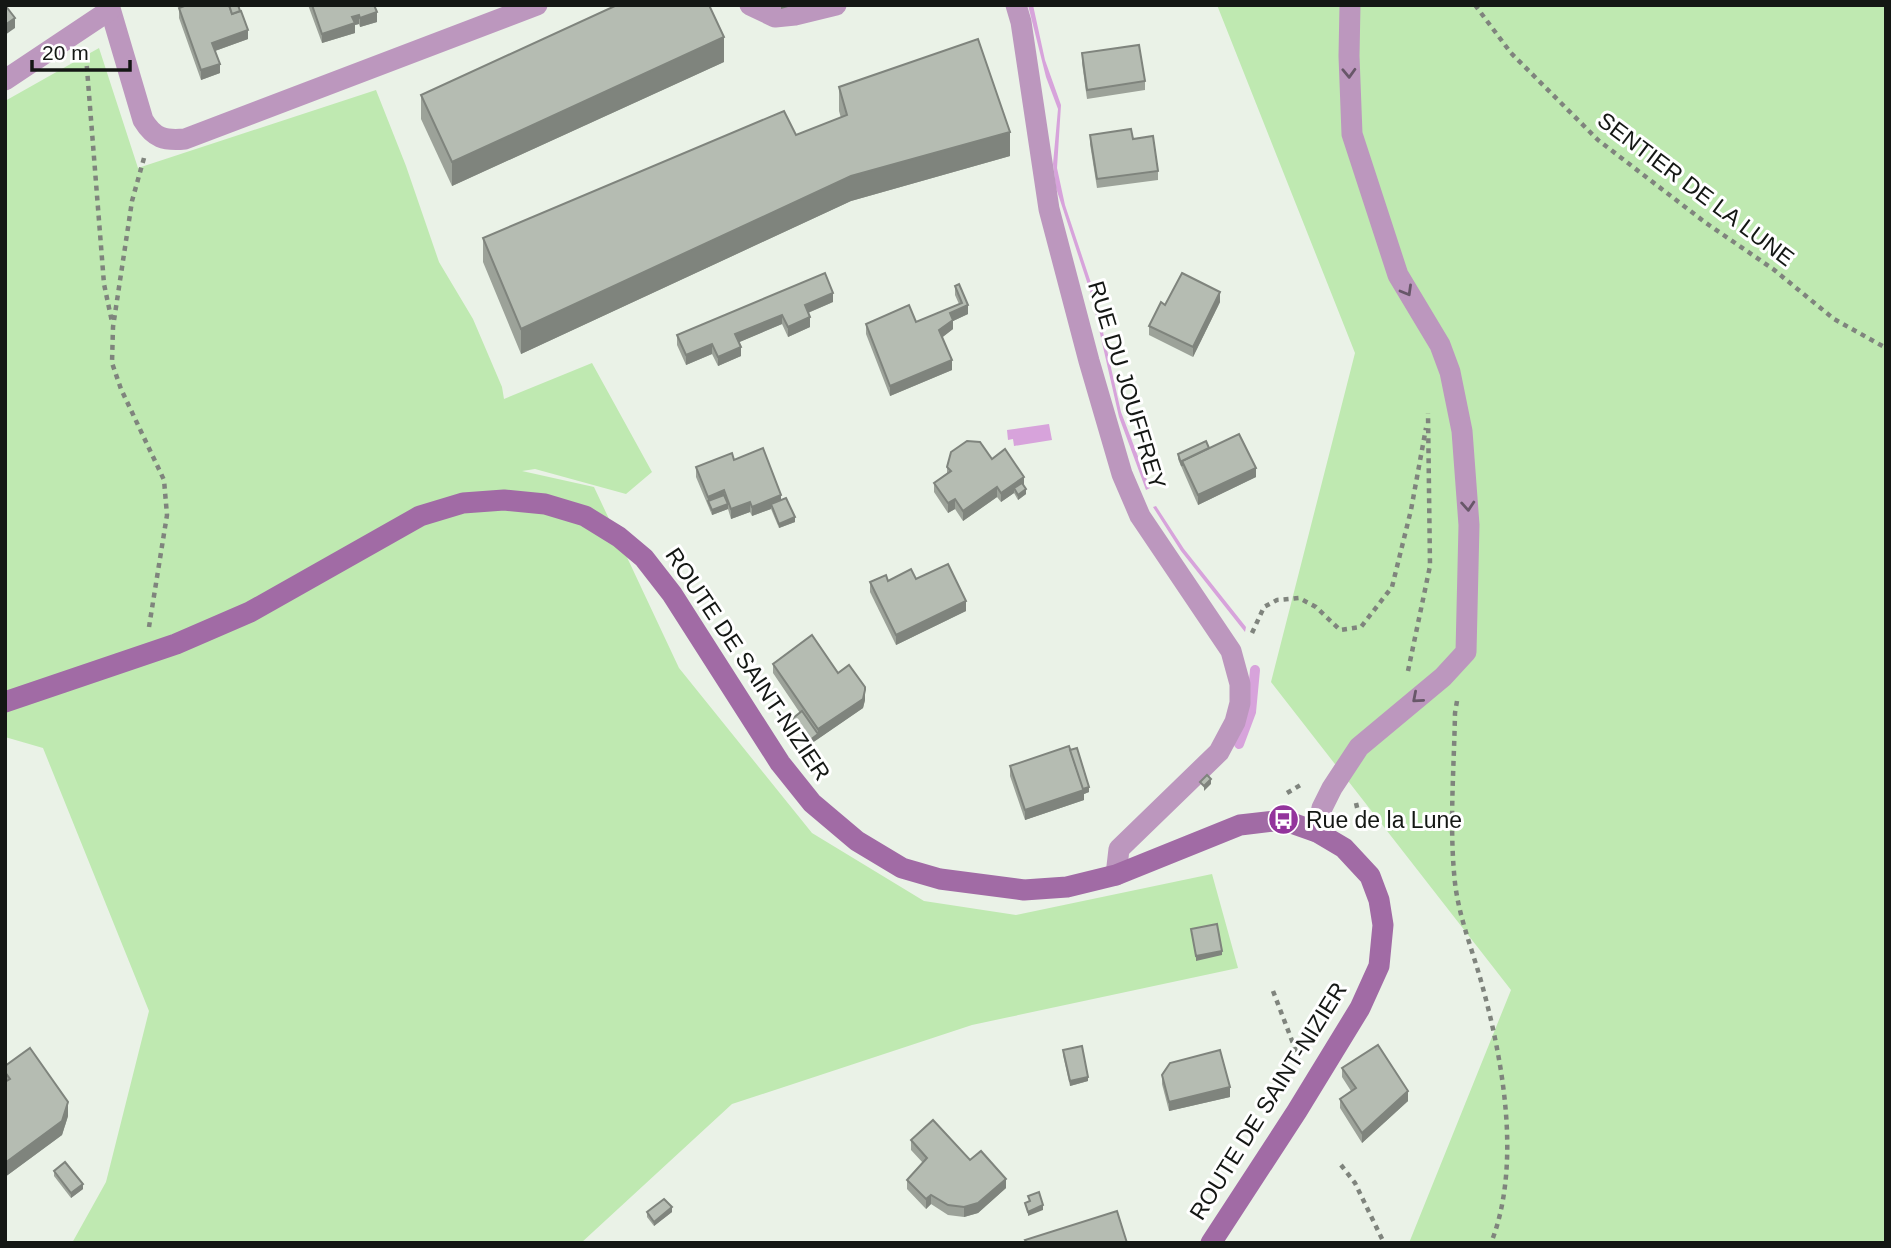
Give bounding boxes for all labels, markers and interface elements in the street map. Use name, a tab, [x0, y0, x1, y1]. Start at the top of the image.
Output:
scale bar	[32, 28, 130, 72]
text: 20 m	[42, 41, 89, 64]
one-way arrow	[1342, 68, 1357, 79]
street label: SENTIER DE LA LUNE	[1593, 107, 1799, 271]
street label: RUE DU JOUFFREY	[1083, 278, 1171, 492]
one-way arrow	[1399, 284, 1412, 296]
one-way arrow	[1460, 501, 1475, 512]
street label: ROUTE DE SAINT-NIZIER	[660, 543, 836, 785]
one-way arrow	[1412, 690, 1425, 702]
bus stop icon: Rue de la Lune	[1266, 803, 1300, 837]
place label: Rue de la Lune	[1306, 807, 1462, 833]
street label: ROUTE DE SAINT-NIZIER	[1184, 978, 1352, 1224]

